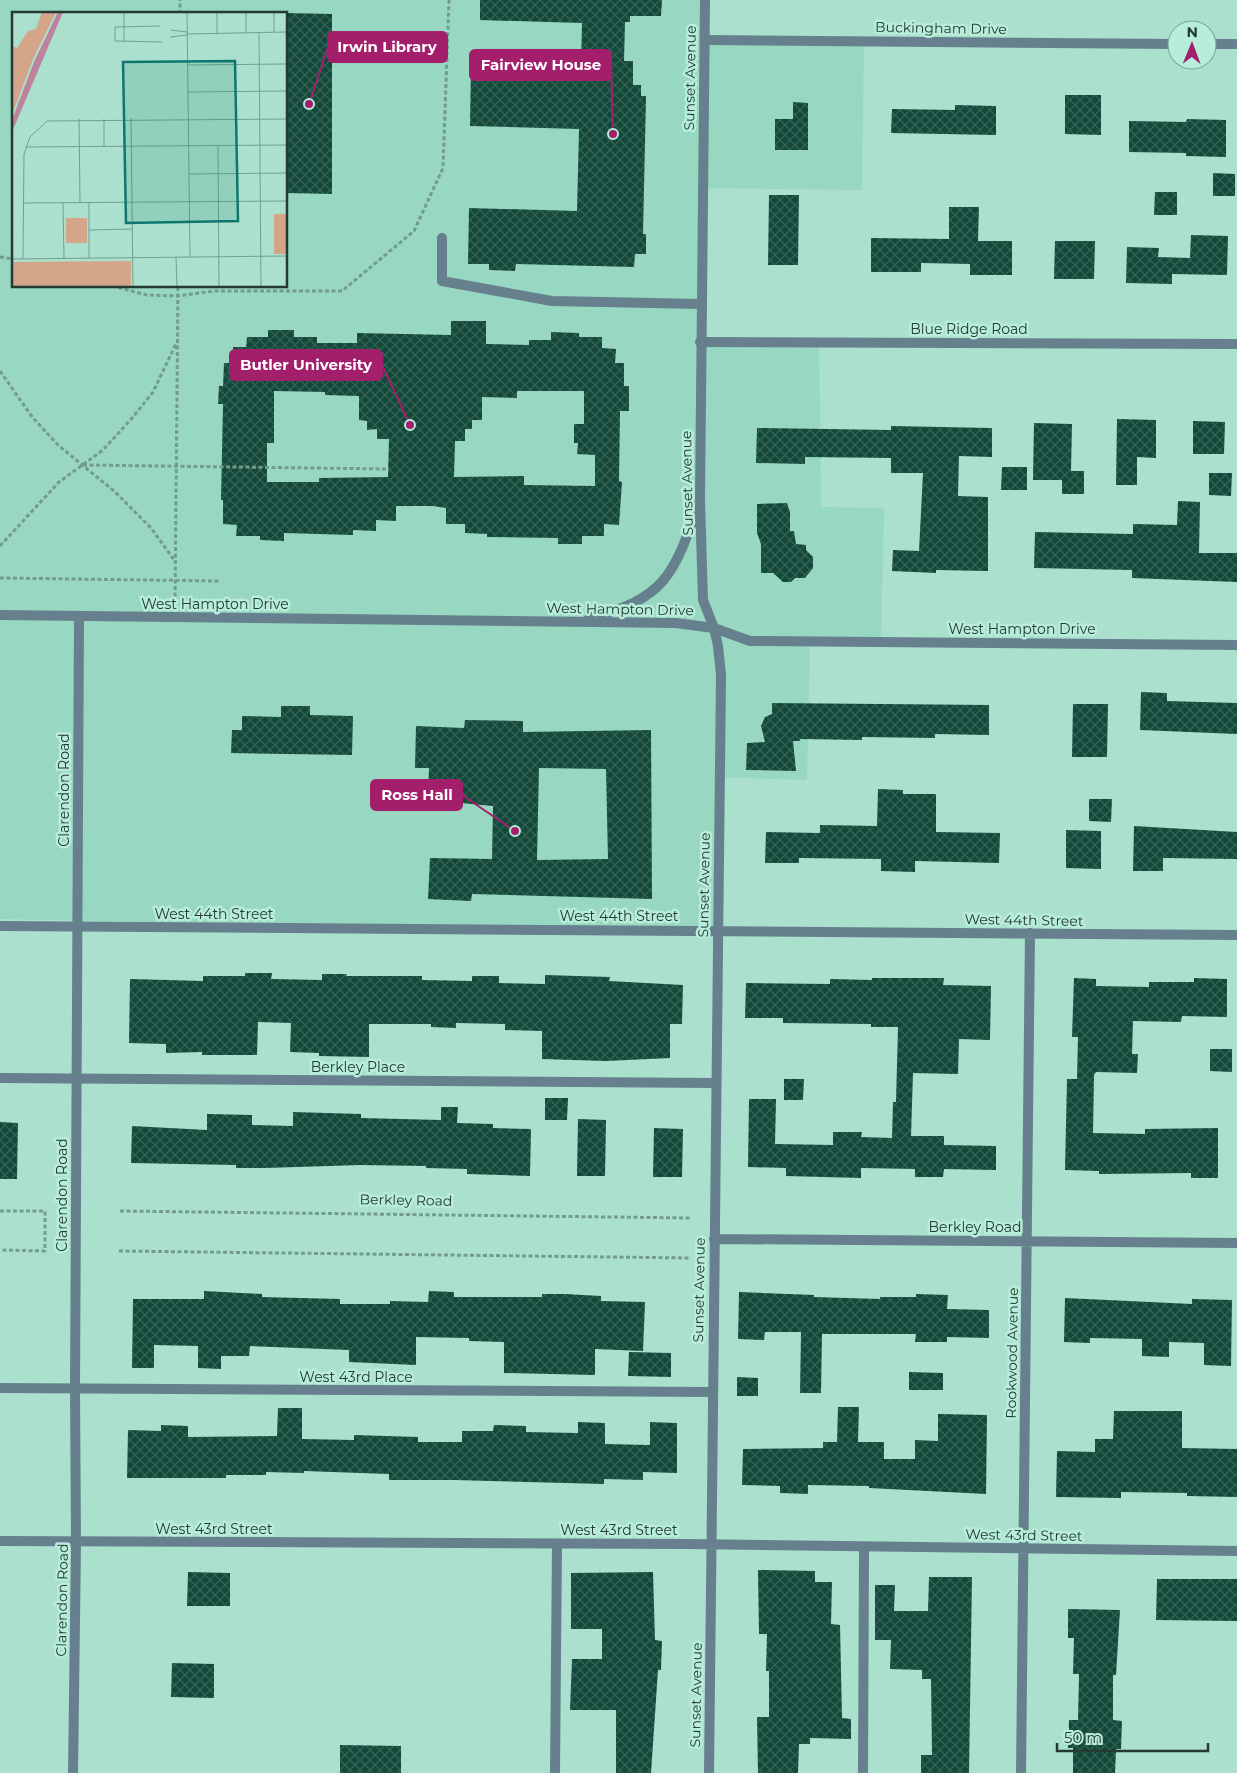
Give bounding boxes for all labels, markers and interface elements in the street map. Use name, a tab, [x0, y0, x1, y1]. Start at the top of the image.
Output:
inset map	[12, 12, 288, 288]
street label: Buckingham Drive	[875, 18, 1007, 38]
north arrow	[1167, 20, 1217, 70]
text: N	[1186, 23, 1198, 41]
street label: Sunset Avenue	[680, 25, 700, 131]
callout: Irwin Library	[328, 32, 447, 62]
text: Irwin Library	[337, 37, 438, 56]
callout: Fairview House	[470, 50, 611, 80]
text: Fairview House	[481, 55, 601, 74]
street label: Blue Ridge Road	[910, 320, 1028, 338]
callout: Butler University	[230, 350, 382, 380]
text: Butler University	[240, 355, 373, 374]
street label: Sunset Avenue	[677, 430, 697, 536]
street label: West Hampton Drive	[141, 595, 289, 613]
street label: West Hampton Drive	[546, 599, 694, 619]
street label: West Hampton Drive	[948, 620, 1096, 638]
street label: Clarendon Road	[55, 733, 73, 847]
callout: Ross Hall	[371, 780, 462, 810]
text: Ross Hall	[381, 785, 453, 804]
street label: Sunset Avenue	[694, 832, 714, 938]
street label: West 44th Street	[154, 905, 274, 923]
street label: West 44th Street	[559, 907, 679, 925]
street label: West 44th Street	[964, 910, 1084, 930]
street label: Berkley Place	[311, 1058, 405, 1076]
street label: Clarendon Road	[53, 1138, 71, 1252]
street label: Berkley Road	[359, 1190, 453, 1210]
street label: Berkley Road	[929, 1218, 1021, 1236]
street label: Sunset Avenue	[689, 1237, 709, 1343]
street label: Rookwood Avenue	[1002, 1287, 1022, 1419]
street label: West 43rd Place	[299, 1368, 413, 1386]
street label: West 43rd Street	[155, 1520, 273, 1538]
street label: West 43rd Street	[560, 1521, 678, 1539]
street label: West 43rd Street	[965, 1525, 1083, 1545]
street label: Clarendon Road	[52, 1543, 72, 1657]
street label: Sunset Avenue	[686, 1642, 706, 1748]
scale bar	[1057, 1720, 1208, 1752]
text: 50 m	[1064, 1728, 1102, 1747]

